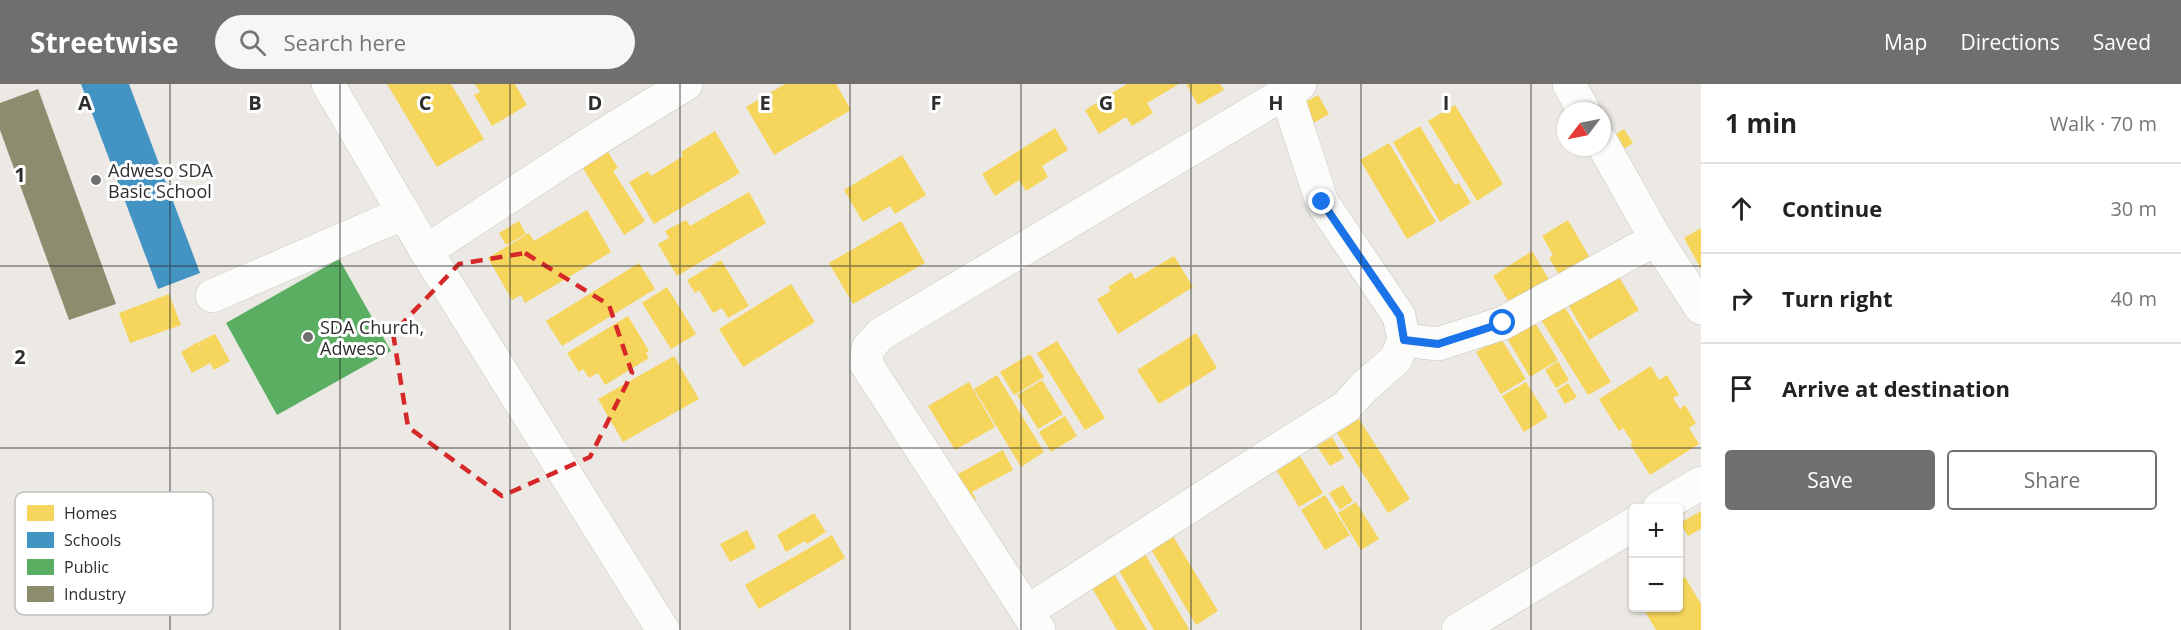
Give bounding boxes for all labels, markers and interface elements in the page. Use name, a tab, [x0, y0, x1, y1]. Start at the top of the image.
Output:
search box	[215, 15, 635, 69]
text: Streetwise	[30, 23, 179, 61]
icon: search	[236, 26, 269, 59]
text: Search here	[284, 27, 406, 57]
text: Map	[1884, 28, 1927, 56]
text: Directions	[1960, 28, 2060, 56]
text: Saved	[2093, 28, 2151, 56]
text: A	[78, 89, 92, 116]
text: B	[248, 89, 262, 116]
text: C	[419, 89, 432, 116]
text: D	[588, 89, 602, 116]
text: E	[759, 89, 771, 116]
text: F	[931, 89, 941, 116]
text: G	[1099, 89, 1113, 116]
text: H	[1268, 89, 1284, 116]
text: I	[1443, 89, 1449, 116]
north arrow	[1557, 102, 1611, 156]
text: 1 min	[1725, 105, 1797, 141]
text: Walk · 70 m	[2050, 110, 2157, 137]
place label: Adweso SDA Basic School	[108, 158, 213, 203]
text: 1	[14, 161, 26, 188]
marker: Adweso SDA Basic School	[89, 173, 103, 187]
route end	[1308, 188, 1334, 214]
icon: ahead	[1725, 192, 1758, 225]
text: Continue	[1782, 193, 1882, 223]
text: 30 m	[2110, 195, 2157, 222]
icon: right	[1725, 282, 1758, 315]
text: Turn right	[1782, 283, 1893, 313]
text: 40 m	[2110, 285, 2157, 312]
route start	[1489, 309, 1515, 335]
place label: SDA Church, Adweso	[320, 315, 424, 360]
marker: SDA Church, Adweso	[301, 330, 315, 344]
text: 2	[14, 343, 26, 370]
icon: arrive	[1725, 372, 1758, 405]
text: Arrive at destination	[1782, 373, 2010, 403]
button: Save	[1725, 450, 1935, 510]
button: Share	[1947, 450, 2157, 510]
legend	[15, 492, 213, 615]
text: Homes	[64, 502, 117, 524]
map controls	[1629, 504, 1683, 612]
button: +	[1629, 504, 1683, 558]
text: Schools	[64, 529, 121, 551]
text: Public	[64, 556, 109, 578]
button: −	[1629, 558, 1683, 612]
text: Industry	[64, 583, 127, 605]

